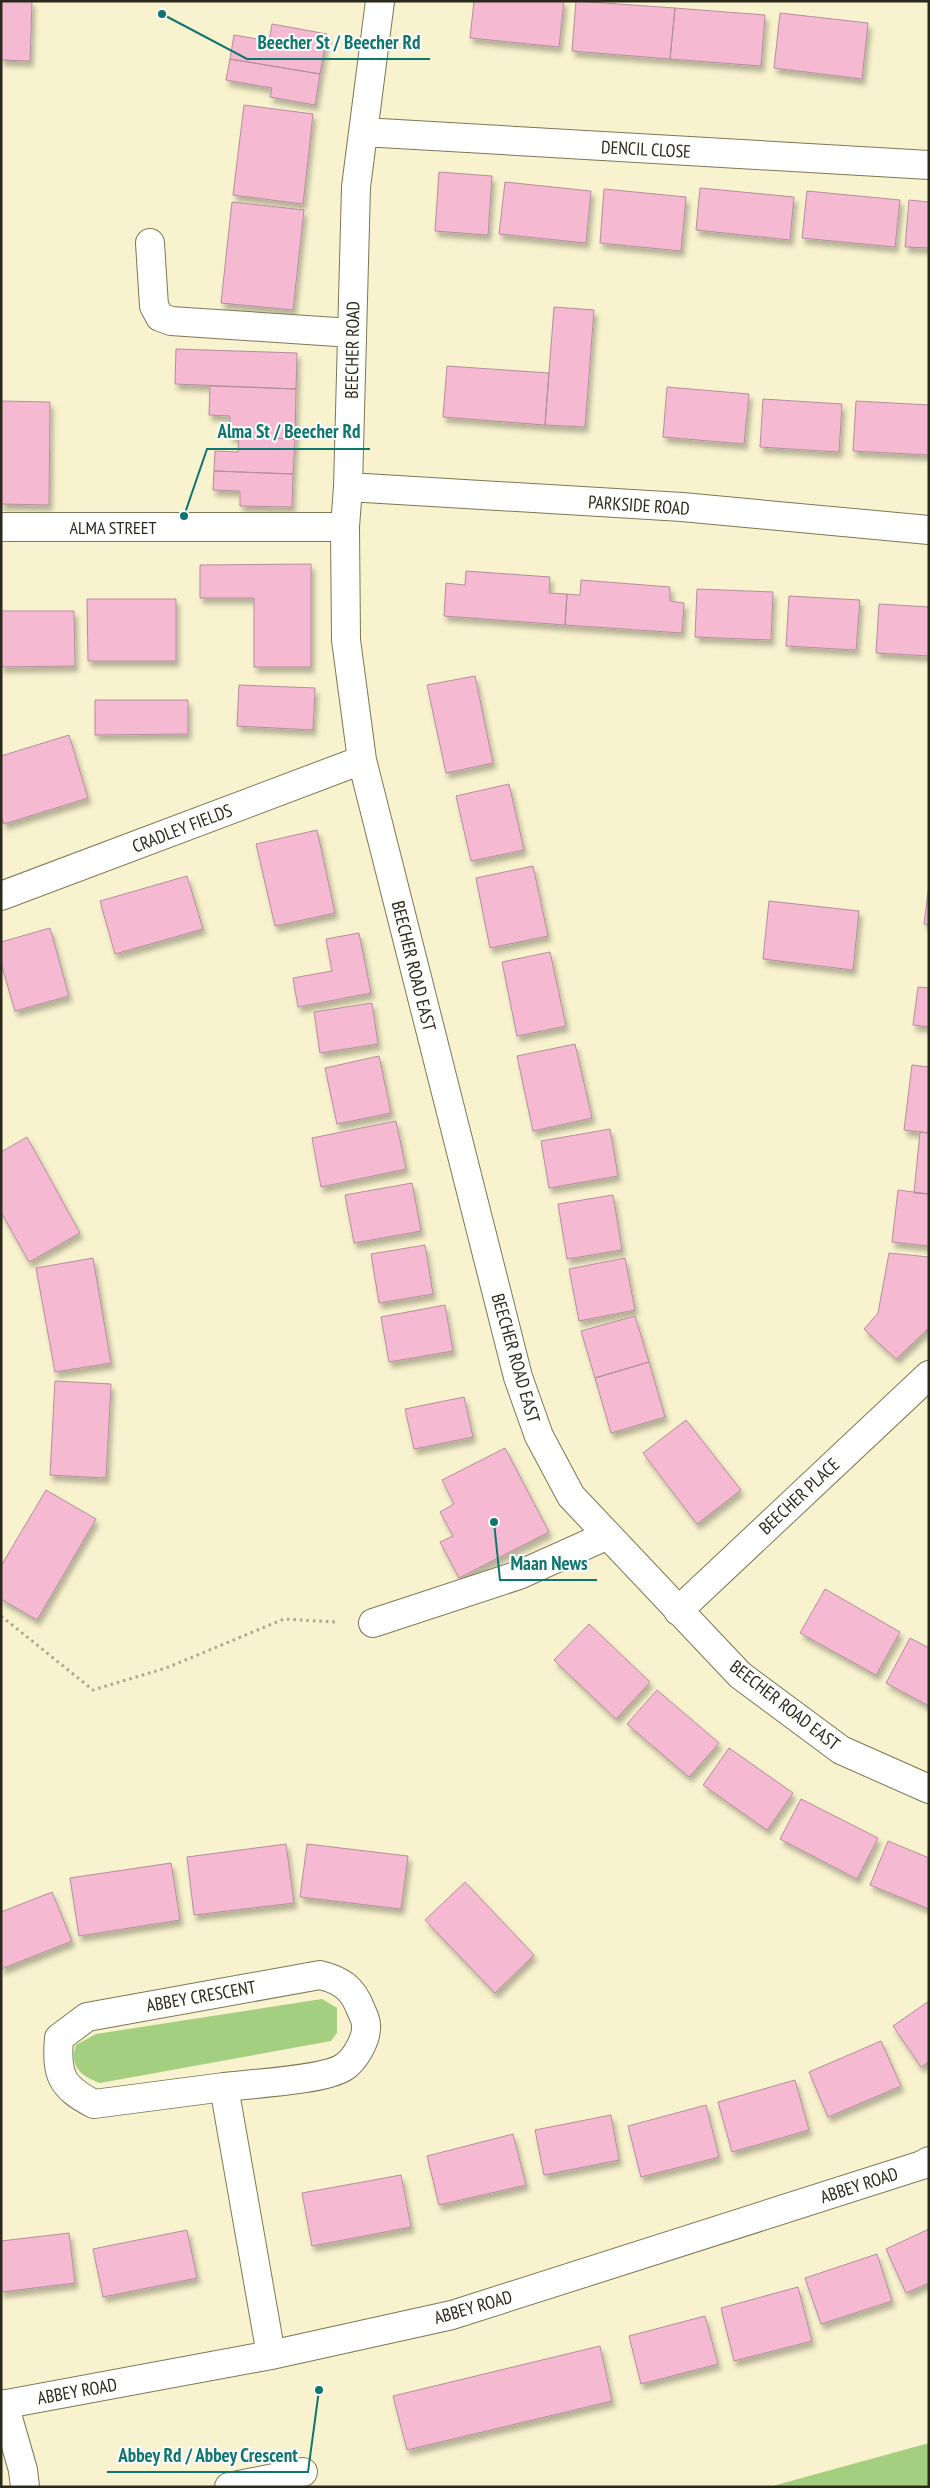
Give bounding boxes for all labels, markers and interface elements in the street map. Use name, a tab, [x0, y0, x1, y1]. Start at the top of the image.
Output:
callout: Beecher St / Beecher Rd	[247, 25, 430, 59]
text: Beecher St / Beecher Rd	[257, 30, 421, 54]
street label: DENCIL CLOSE	[600, 135, 692, 163]
street label: BEECHER ROAD	[340, 301, 364, 399]
callout: Alma St / Beecher Rd	[207, 415, 370, 449]
text: Alma St / Beecher Rd	[216, 419, 361, 443]
street label: PARKSIDE ROAD	[587, 490, 691, 520]
street label: ALMA STREET	[69, 516, 157, 539]
street label: CRADLEY FIELDS	[129, 798, 236, 858]
street label: BEECHER ROAD EAST	[387, 898, 441, 1034]
street label: BEECHER ROAD EAST	[487, 1291, 545, 1425]
street label: BEECHER PLACE	[754, 1453, 844, 1539]
callout: Maan News	[500, 1546, 597, 1580]
text: Maan News	[510, 1551, 588, 1575]
street label: BEECHER ROAD EAST	[725, 1655, 845, 1755]
street label: ABBEY CRESCENT	[144, 1975, 258, 2017]
street label: ABBEY ROAD	[817, 2162, 901, 2208]
street label: ABBEY ROAD	[431, 2285, 515, 2329]
street label: ABBEY ROAD	[35, 2373, 119, 2409]
callout: Abbey Rd / Abbey Crescent	[107, 2438, 308, 2472]
text: Abbey Rd / Abbey Crescent	[117, 2443, 298, 2467]

